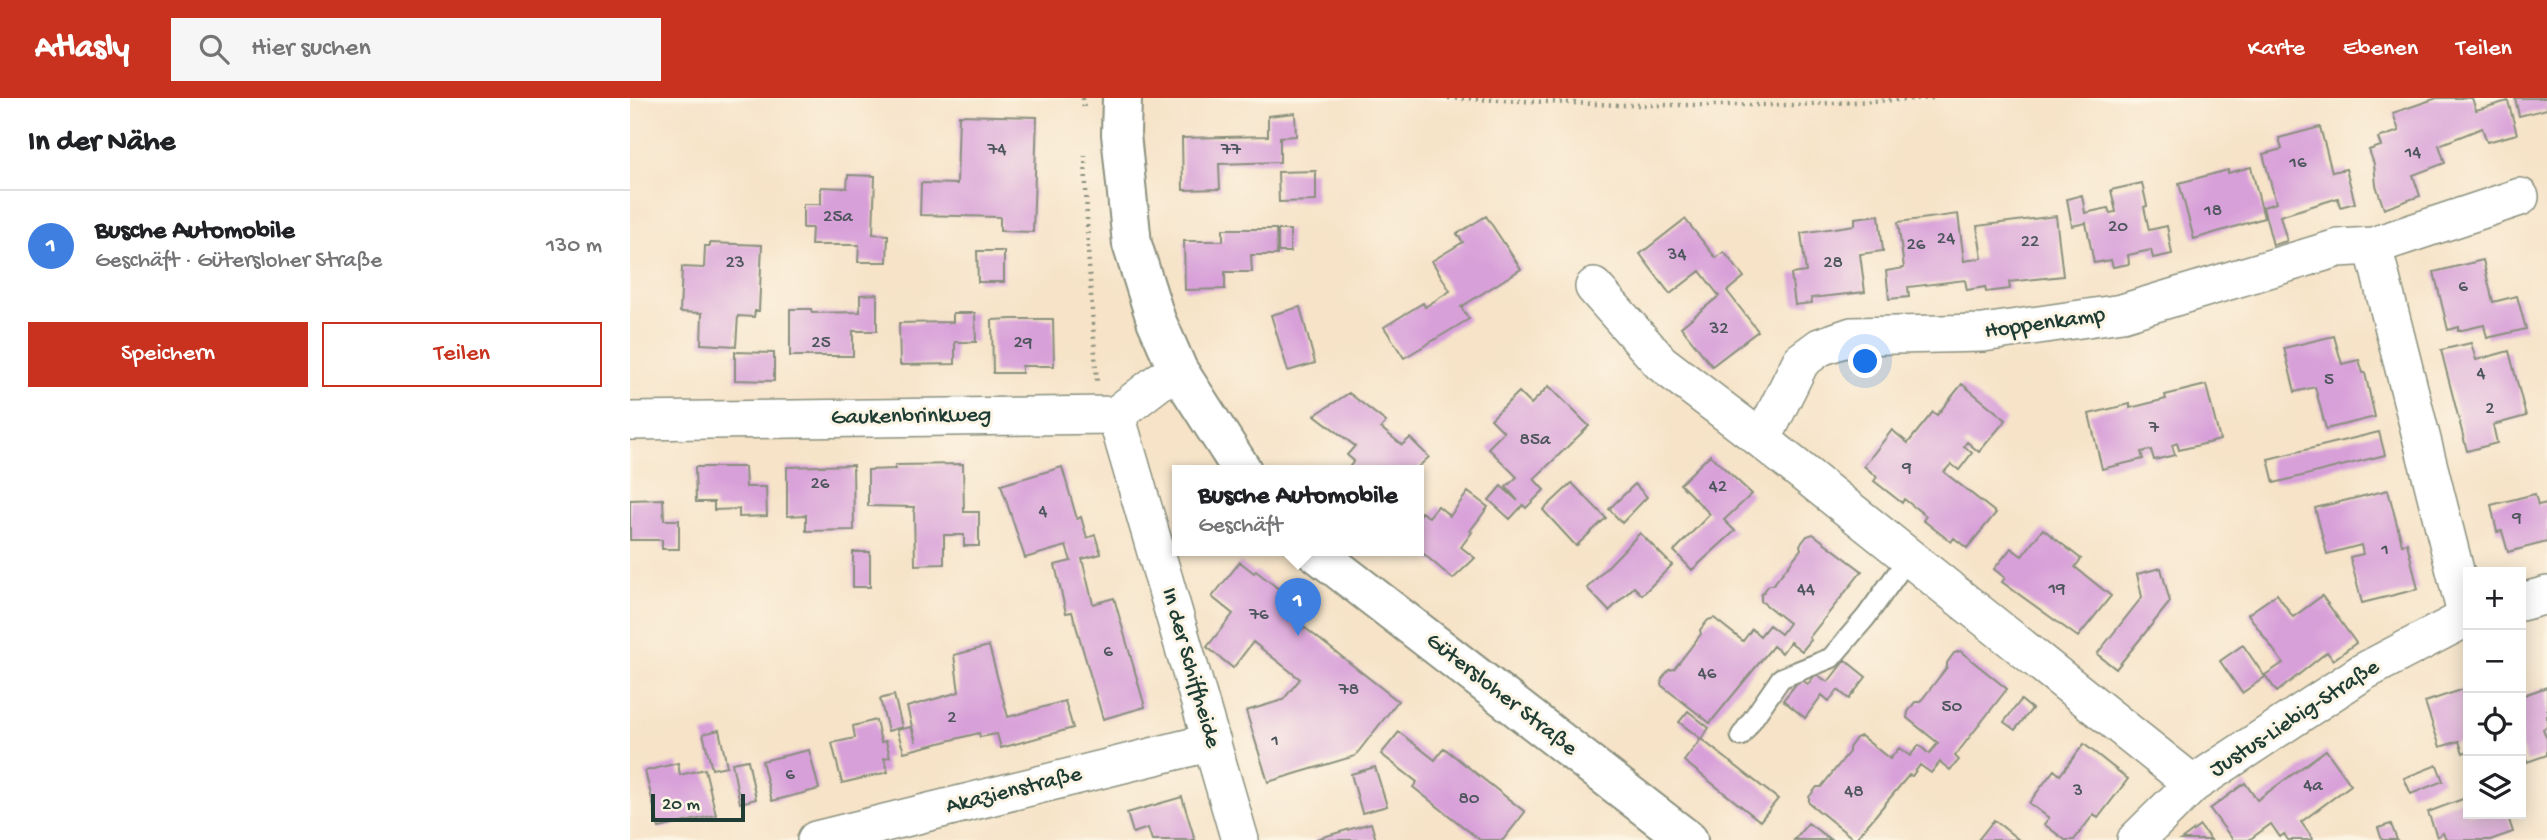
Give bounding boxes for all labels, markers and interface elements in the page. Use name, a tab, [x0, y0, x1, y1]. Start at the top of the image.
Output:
search box	[171, 18, 661, 81]
text: Atlasly	[35, 30, 129, 68]
icon: search	[195, 30, 233, 68]
text: Hier suchen	[251, 34, 371, 65]
text: Karte	[2248, 35, 2305, 64]
text: Ebenen	[2343, 35, 2418, 64]
text: Teilen	[2456, 35, 2512, 64]
text: In der Nähe	[28, 126, 175, 161]
house number: 74	[987, 139, 1006, 162]
house number: 77	[1220, 139, 1242, 162]
house number: 14	[2404, 142, 2421, 165]
house number: 16	[2288, 152, 2307, 175]
house number: 18	[2203, 200, 2222, 223]
house number: 25a	[823, 206, 854, 229]
house number: 20	[2108, 216, 2128, 239]
text: Busche Automobile	[95, 217, 295, 248]
house number: 24	[1937, 228, 1955, 251]
house number: 22	[2021, 231, 2039, 254]
text: 1	[46, 233, 56, 260]
text: 130 m	[546, 233, 602, 260]
house number: 26	[1907, 234, 1926, 257]
house number: 34	[1667, 244, 1686, 267]
text: Geschäft · Gütersloher Straße	[95, 248, 382, 275]
house number: 23	[725, 252, 745, 275]
house number: 28	[1823, 252, 1843, 275]
house number: 6	[2458, 276, 2468, 299]
street label: Hoppenkamp	[1983, 302, 2107, 346]
house number: 32	[1708, 318, 1729, 341]
button: Speichern	[28, 322, 308, 387]
button: Teilen	[322, 322, 602, 387]
house number: 25	[811, 332, 831, 355]
house number: 29	[1014, 332, 1033, 355]
your location	[1848, 344, 1882, 378]
house number: 4	[2477, 363, 2486, 386]
house number: 5	[2324, 369, 2334, 392]
house number: 2	[2485, 398, 2495, 421]
street label: Gaukenbrinkweg	[831, 402, 991, 432]
house number: 7	[2148, 417, 2160, 440]
house number: 85a	[1520, 429, 1552, 452]
house number: 9	[1901, 457, 1912, 480]
popup	[1172, 465, 1424, 556]
house number: 26	[811, 473, 830, 496]
house number: 42	[1709, 476, 1727, 499]
text: Busche Automobile	[1198, 482, 1398, 513]
house number: 4	[1039, 501, 1048, 524]
house number: 9	[2511, 507, 2522, 530]
text: Geschäft	[1198, 513, 1282, 540]
house number: 1	[2380, 539, 2389, 562]
map controls	[2463, 567, 2526, 819]
button: +	[2463, 567, 2526, 630]
pin: 1	[1275, 578, 1321, 636]
house number: 19	[2047, 578, 2066, 601]
house number: 44	[1797, 579, 1815, 602]
street label: In der Schiffheide	[1154, 585, 1226, 752]
house number: 76	[1248, 604, 1269, 627]
street label: Gütersloher Straße	[1420, 627, 1583, 763]
button: −	[2463, 630, 2526, 693]
house number: 6	[1103, 641, 1113, 664]
street label: Justus-Liebig-Straße	[2205, 653, 2386, 784]
house number: 46	[1698, 663, 1717, 686]
house number: 78	[1338, 679, 1359, 702]
button: locate	[2463, 693, 2526, 756]
house number: 50	[1942, 696, 1963, 719]
house number: 2	[947, 707, 957, 730]
house number: 1	[1270, 730, 1279, 753]
button: layers	[2463, 756, 2526, 819]
street label: Akazienstraße	[943, 761, 1086, 821]
house number: 6	[785, 764, 795, 787]
house number: 4a	[2303, 775, 2324, 798]
house number: 3	[2072, 780, 2083, 803]
house number: 48	[1844, 781, 1864, 804]
house number: 80	[1458, 788, 1480, 811]
scale bar	[651, 791, 746, 823]
text: 20 m	[662, 794, 700, 817]

